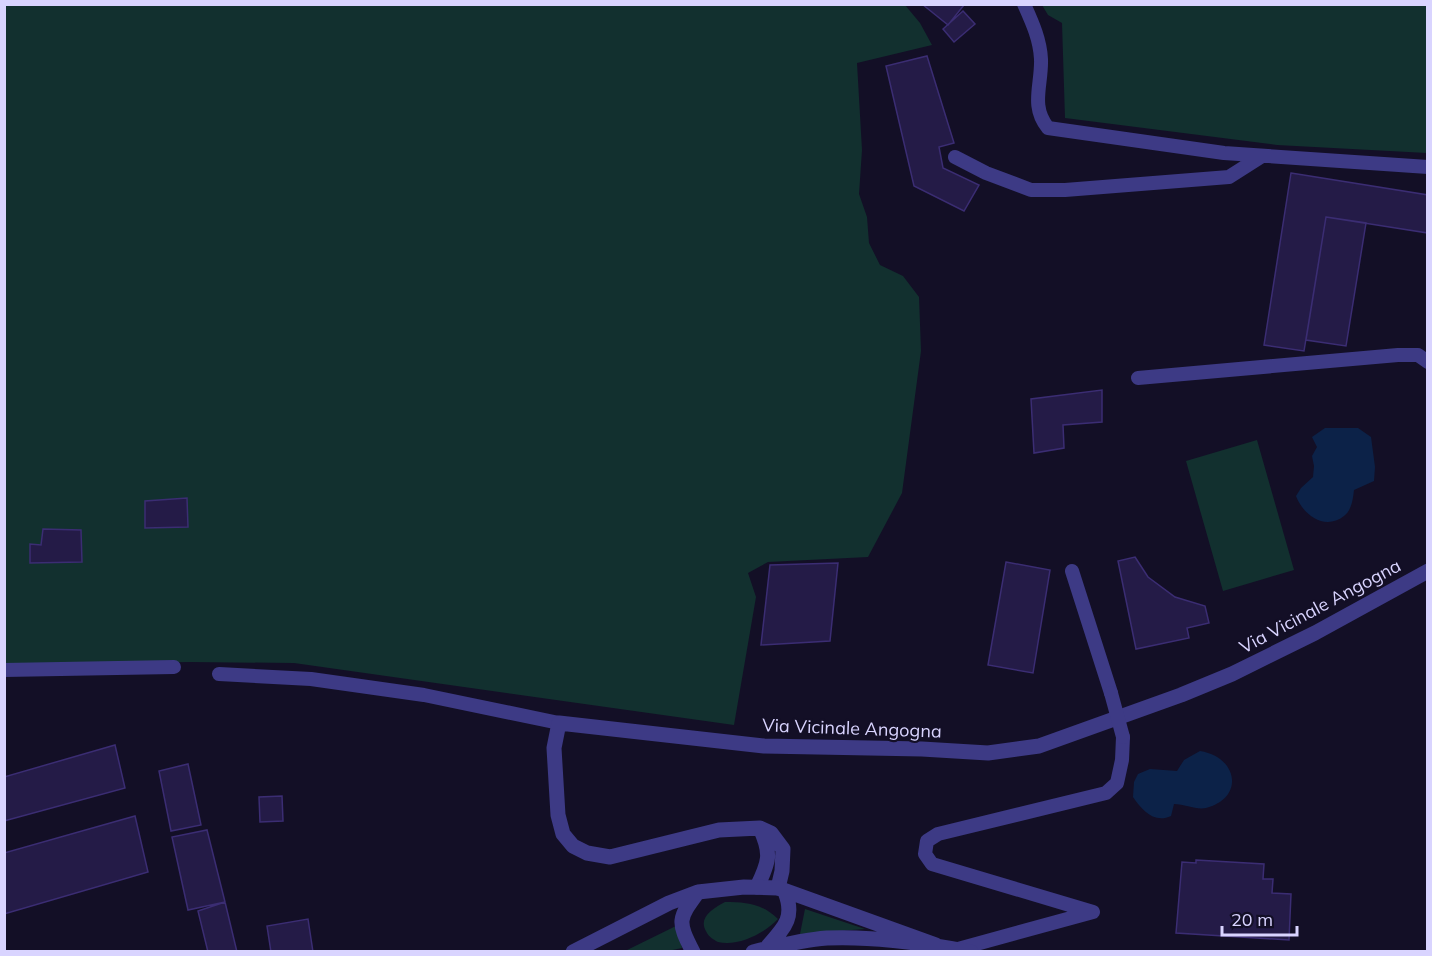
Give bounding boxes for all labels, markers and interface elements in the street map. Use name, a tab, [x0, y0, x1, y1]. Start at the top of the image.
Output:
street label: Via Vicinale Angogna	[1235, 554, 1405, 658]
street label: Via Vicinale Angogna	[762, 713, 942, 743]
scale bar	[1222, 899, 1297, 937]
text: 20 m	[1231, 908, 1273, 931]

